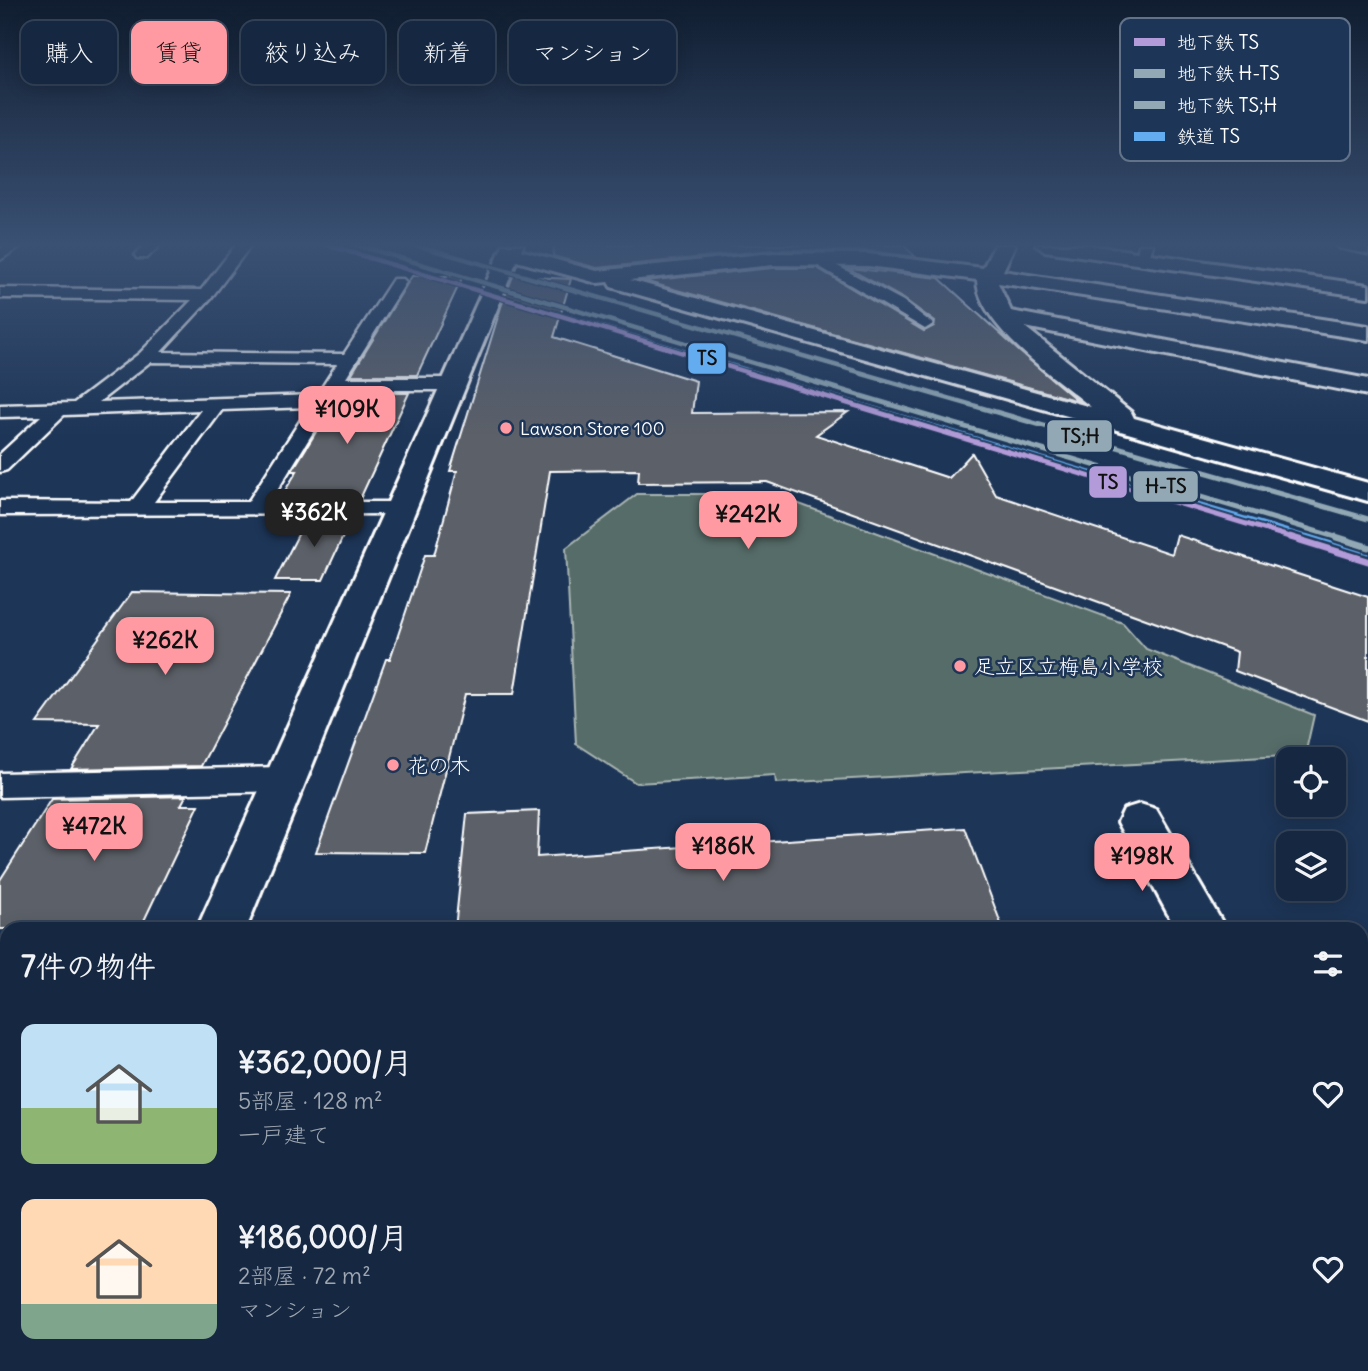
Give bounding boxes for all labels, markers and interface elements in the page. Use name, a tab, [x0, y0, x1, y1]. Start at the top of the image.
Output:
legend	[1120, 18, 1350, 161]
chip: 購入	[21, 21, 117, 84]
chip: 賃貸	[131, 21, 227, 84]
chip: 絞り込み	[241, 21, 385, 84]
chip: 新着	[399, 21, 495, 84]
chip: マンション	[509, 21, 676, 84]
text: 地下鉄 TS	[1177, 30, 1259, 54]
text: 地下鉄 H-TS	[1177, 61, 1280, 85]
text: 地下鉄 TS;H	[1177, 93, 1277, 117]
text: 鉄道 TS	[1177, 124, 1240, 148]
line badge: TS	[687, 342, 727, 375]
text: TS	[697, 346, 718, 370]
pin: ¥109K	[298, 386, 396, 446]
text: ¥109K	[314, 394, 380, 423]
place label: Lawson Store 100	[520, 417, 665, 440]
line badge: TS;H	[1046, 419, 1113, 453]
marker: Lawson Store 100	[498, 420, 514, 436]
text: TS;H	[1061, 424, 1100, 448]
line badge: TS	[1088, 465, 1128, 499]
text: TS	[1098, 470, 1119, 494]
line badge: H-TS	[1132, 470, 1199, 503]
text: H-TS	[1145, 474, 1187, 498]
pin: ¥362K	[265, 490, 363, 549]
pin: ¥242K	[699, 491, 797, 551]
text: ¥362K	[281, 497, 347, 526]
text: ¥242K	[715, 499, 781, 528]
pin: ¥262K	[116, 618, 214, 677]
text: ¥262K	[132, 625, 198, 654]
place label: 足立区立梅島小学校	[974, 653, 1163, 680]
marker: 足立区立梅島小学校	[952, 658, 968, 674]
map controls	[1276, 747, 1346, 901]
button: locate	[1276, 747, 1346, 817]
place label: 花の木	[407, 752, 470, 779]
marker: 花の木	[385, 757, 401, 773]
pin: ¥472K	[45, 804, 143, 863]
text: ¥472K	[62, 811, 126, 840]
pin: ¥186K	[674, 824, 772, 883]
text: ¥186K	[691, 831, 755, 860]
button: layers	[1276, 831, 1346, 901]
pin: ¥198K	[1093, 834, 1191, 893]
text: ¥198K	[1110, 841, 1174, 870]
icon: filters	[1309, 945, 1347, 983]
text: 7件の物件	[21, 947, 156, 985]
text: ¥362,000/月	[238, 1043, 412, 1081]
icon: home	[77, 1052, 161, 1136]
icon: heart	[1309, 1075, 1347, 1113]
text: 5部屋 · 128 m²	[238, 1086, 383, 1115]
text: 一戸建て	[238, 1120, 330, 1149]
text: ¥186,000/月	[238, 1218, 408, 1256]
icon: home	[77, 1227, 161, 1311]
icon: heart	[1309, 1250, 1347, 1288]
text: 2部屋 · 72 m²	[238, 1261, 371, 1290]
text: マンション	[238, 1295, 352, 1324]

